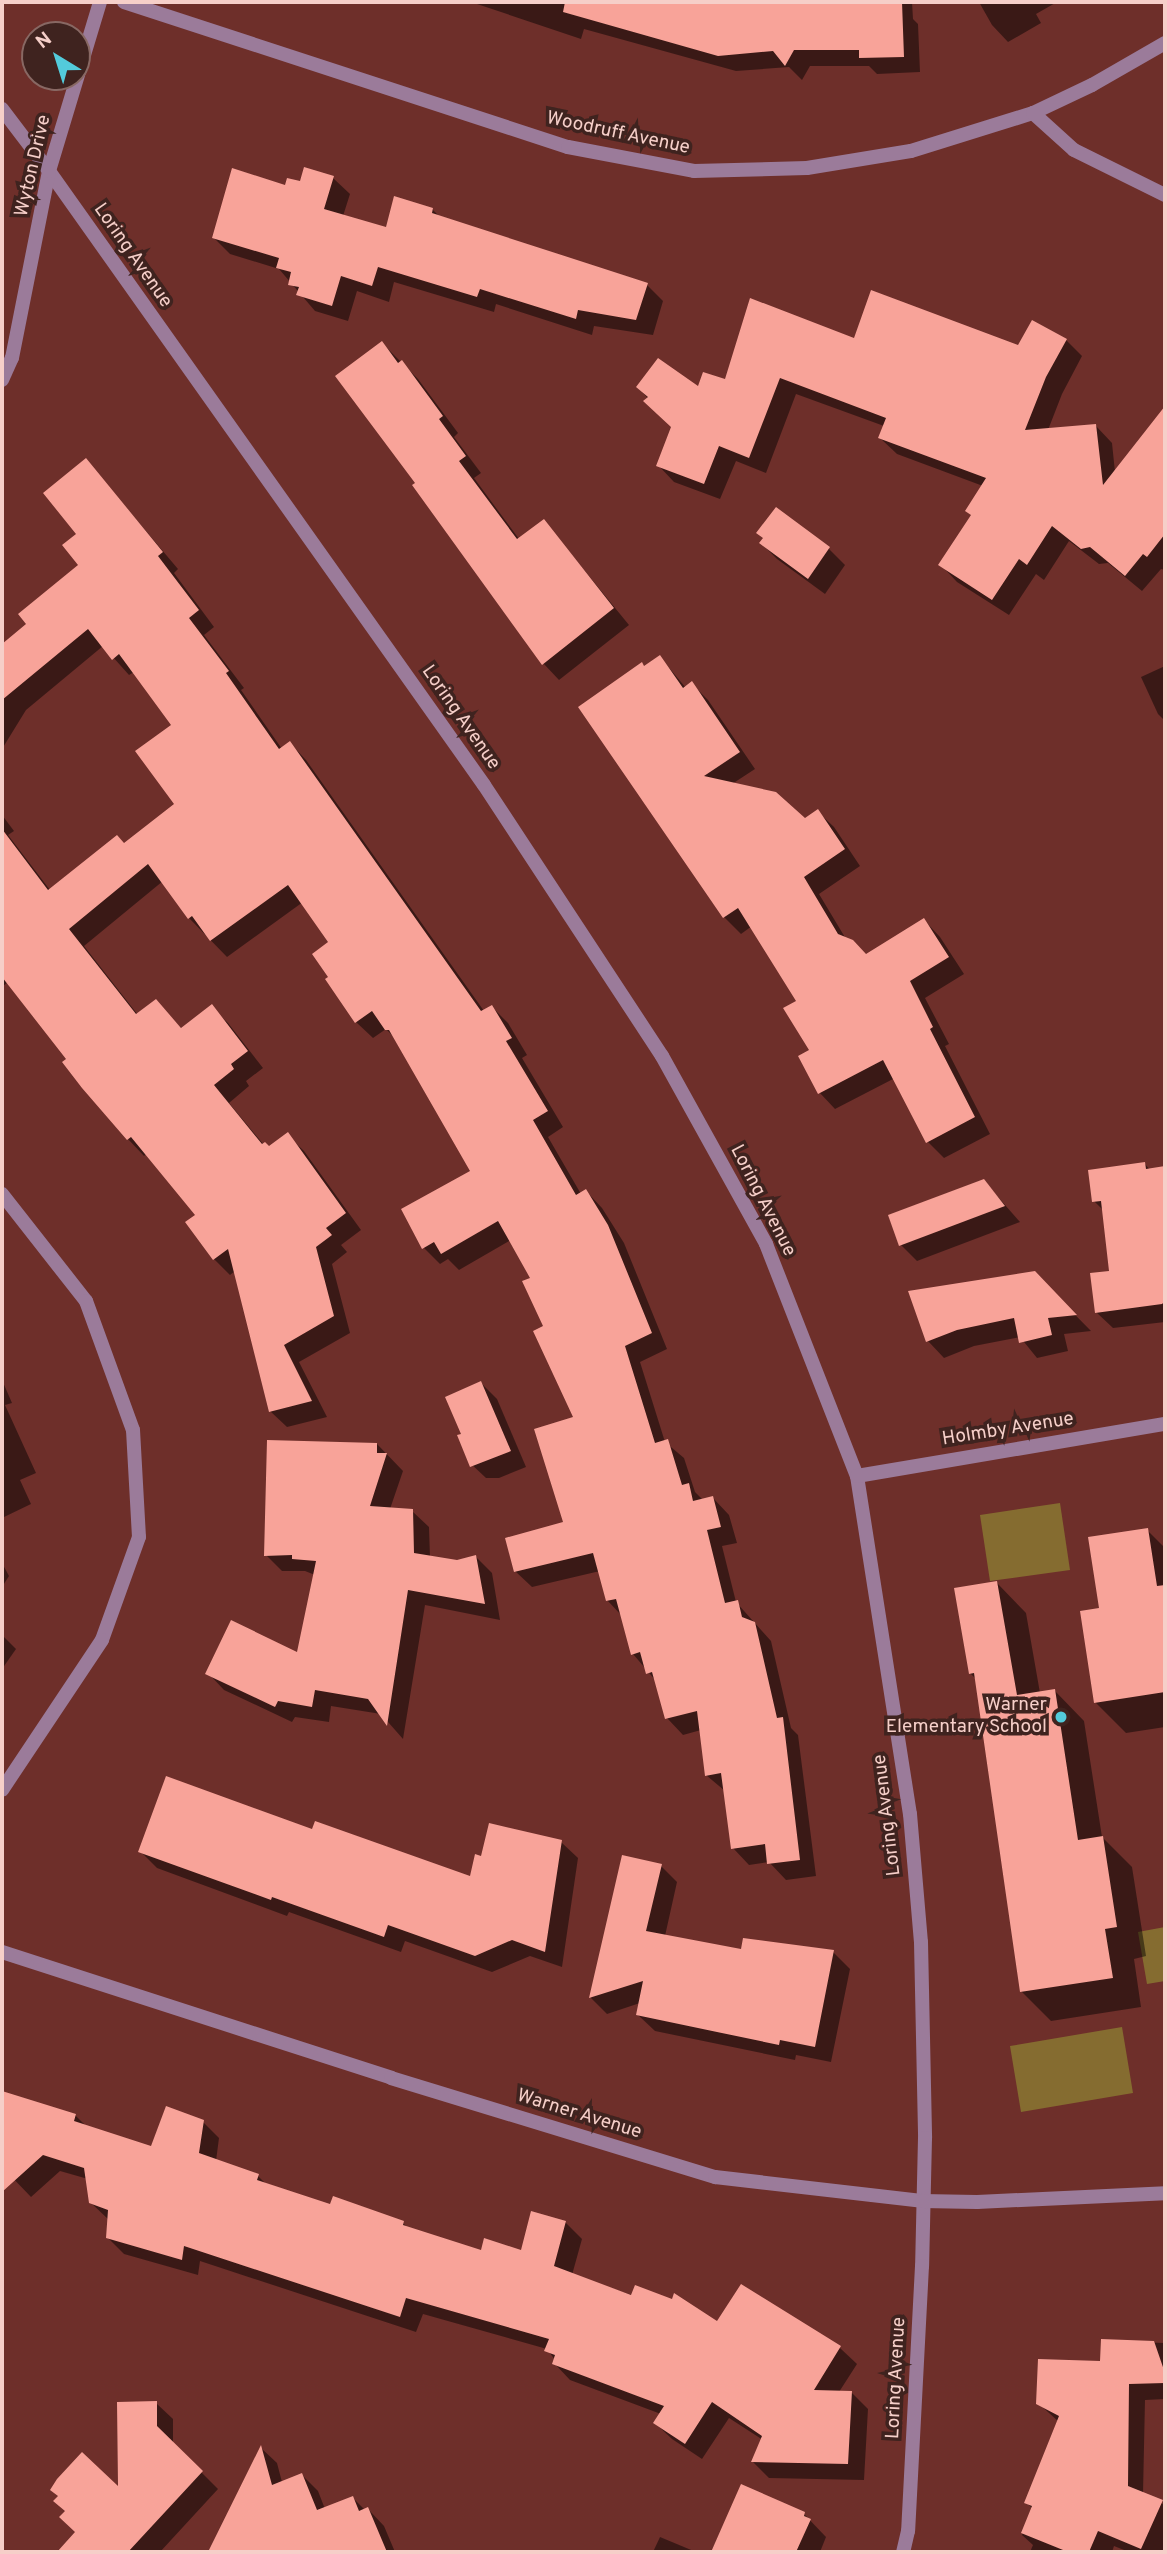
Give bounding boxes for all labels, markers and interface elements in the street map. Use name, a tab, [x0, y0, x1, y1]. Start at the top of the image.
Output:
north arrow	[21, 21, 91, 91]
text: N	[32, 27, 57, 55]
street label: Woodruff Avenue	[544, 108, 692, 160]
street label: Wyton Drive	[11, 113, 57, 219]
street label: Loring Avenue	[87, 199, 177, 313]
street label: Loring Avenue	[415, 661, 505, 775]
street label: Loring Avenue	[724, 1141, 800, 1261]
street label: Holmby Avenue	[940, 1408, 1076, 1452]
place label: Warner Elementary School	[886, 1695, 1047, 1739]
marker: Warner Elementary School	[1053, 1709, 1069, 1725]
street label: Loring Avenue	[869, 1753, 907, 1877]
street label: Warner Avenue	[514, 2085, 644, 2145]
street label: Loring Avenue	[882, 2316, 912, 2440]

